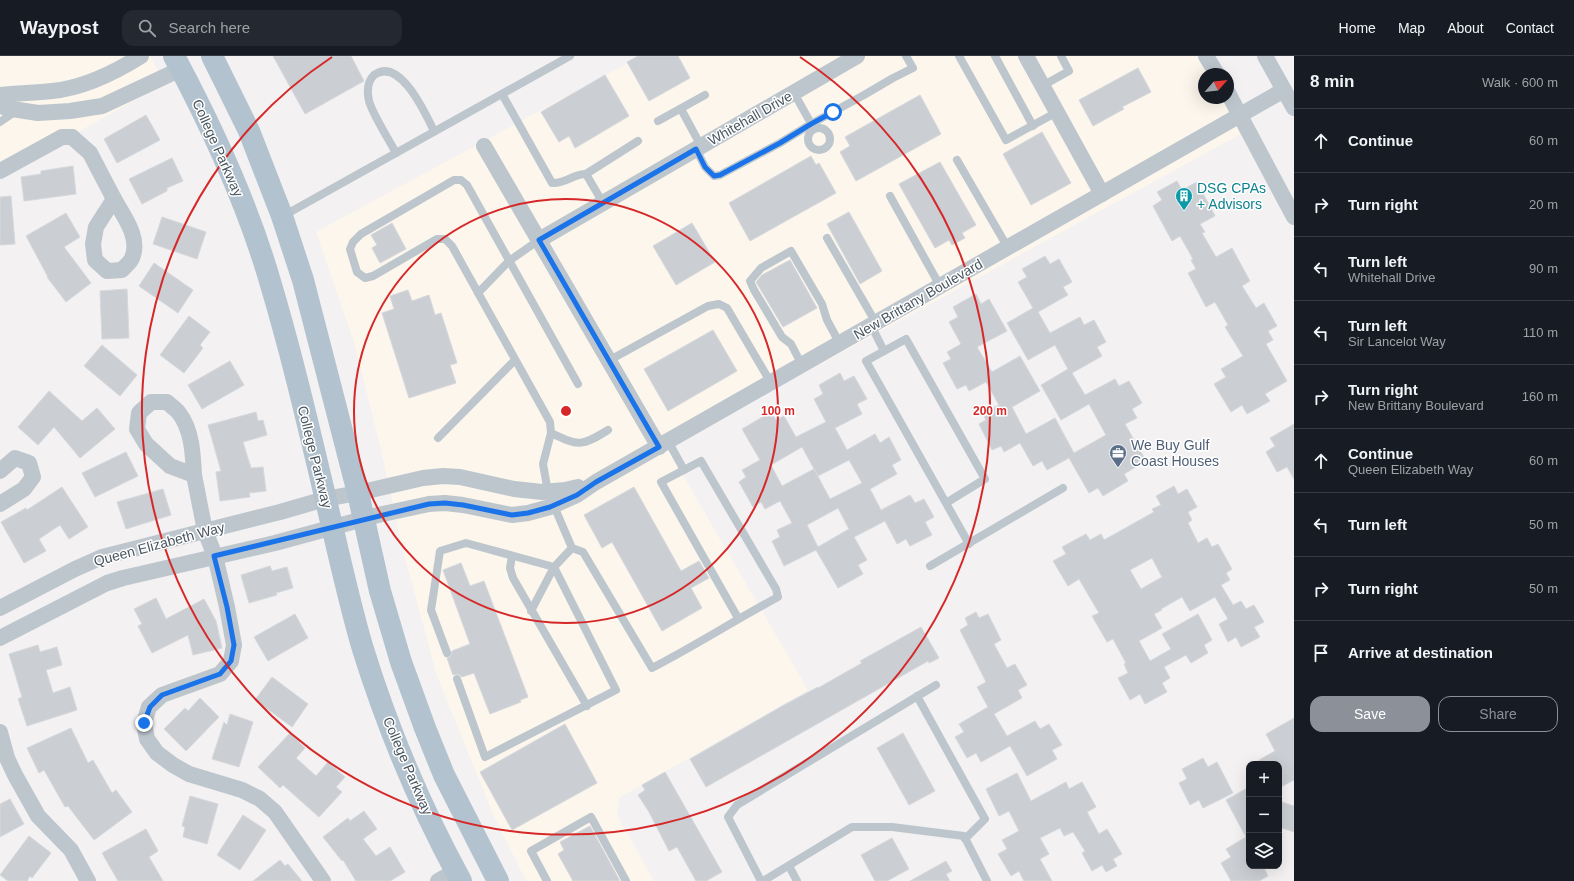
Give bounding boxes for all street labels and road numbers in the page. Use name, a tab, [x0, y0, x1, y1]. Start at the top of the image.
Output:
street label: Whitehall Drive	[705, 87, 795, 148]
street label: College Parkway	[189, 97, 247, 199]
street label: New Brittany Boulevard	[851, 255, 985, 343]
street label: College Parkway	[295, 404, 335, 510]
street label: Queen Elizabeth Way	[92, 519, 226, 569]
street label: College Parkway	[380, 715, 436, 817]

